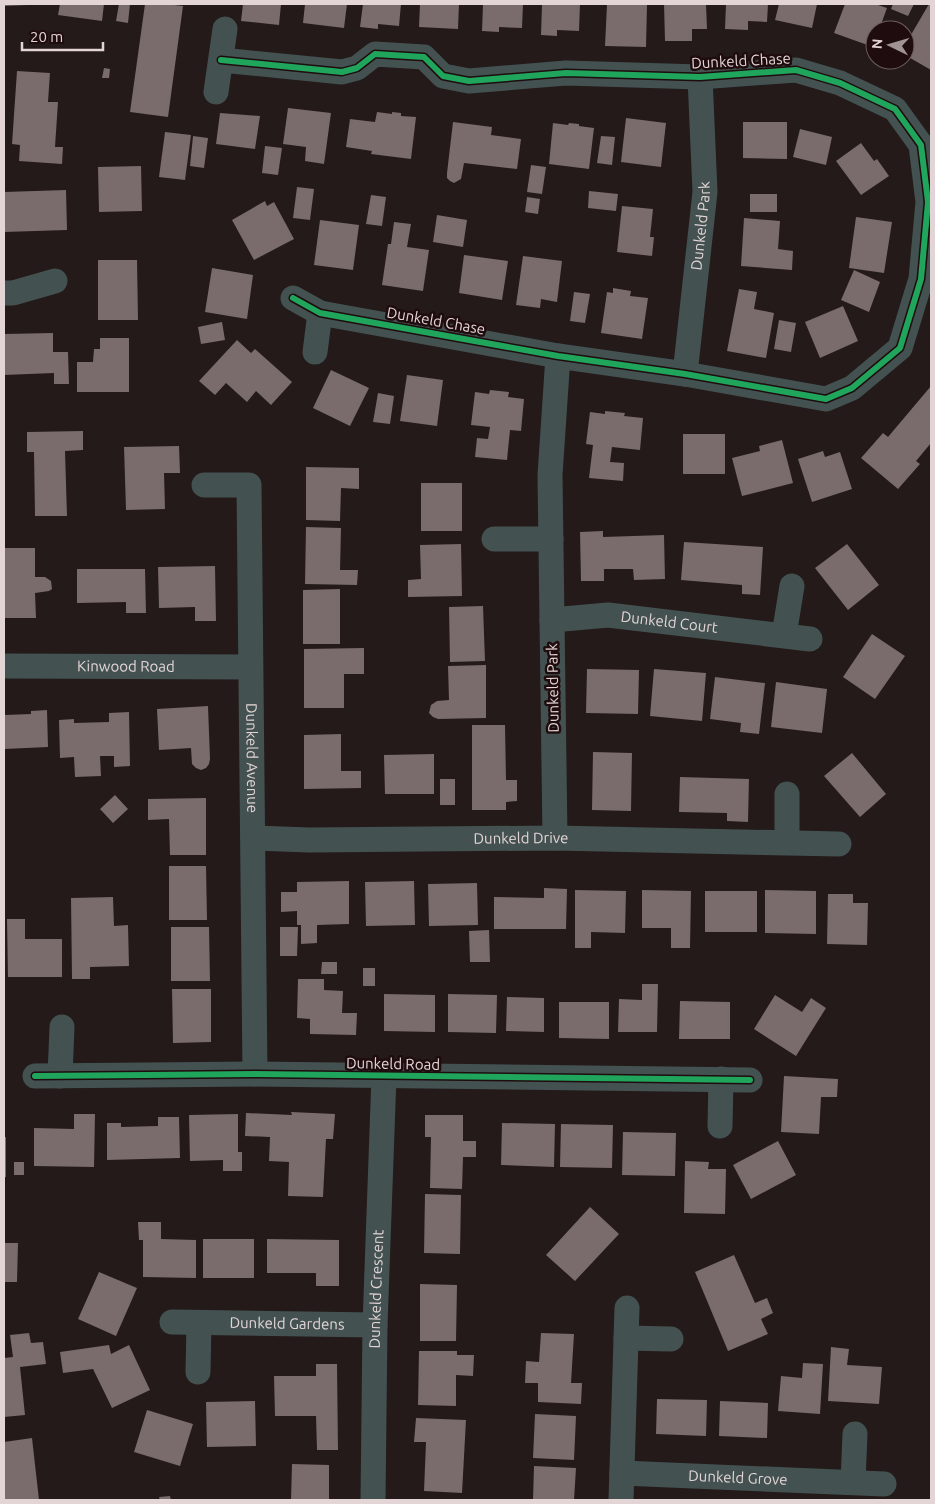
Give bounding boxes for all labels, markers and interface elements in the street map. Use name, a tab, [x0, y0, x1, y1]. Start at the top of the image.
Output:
scale bar	[22, 20, 104, 52]
north arrow	[865, 20, 915, 70]
text: 20 m	[30, 28, 63, 45]
text: N	[869, 38, 885, 50]
street label: Dunkeld Chase	[691, 49, 791, 72]
street label: Dunkeld Park	[687, 181, 713, 271]
street label: Dunkeld Chase	[386, 303, 487, 338]
street label: Dunkeld Court	[620, 608, 719, 636]
street label: Dunkeld Park	[543, 643, 562, 733]
street label: Kinwood Road	[77, 657, 175, 675]
street label: Dunkeld Avenue	[243, 703, 261, 813]
street label: Dunkeld Drive	[473, 829, 569, 847]
street label: Dunkeld Road	[346, 1054, 440, 1073]
street label: Dunkeld Crescent	[366, 1229, 386, 1349]
street label: Dunkeld Gardens	[229, 1314, 345, 1333]
street label: Dunkeld Grove	[688, 1467, 788, 1488]

